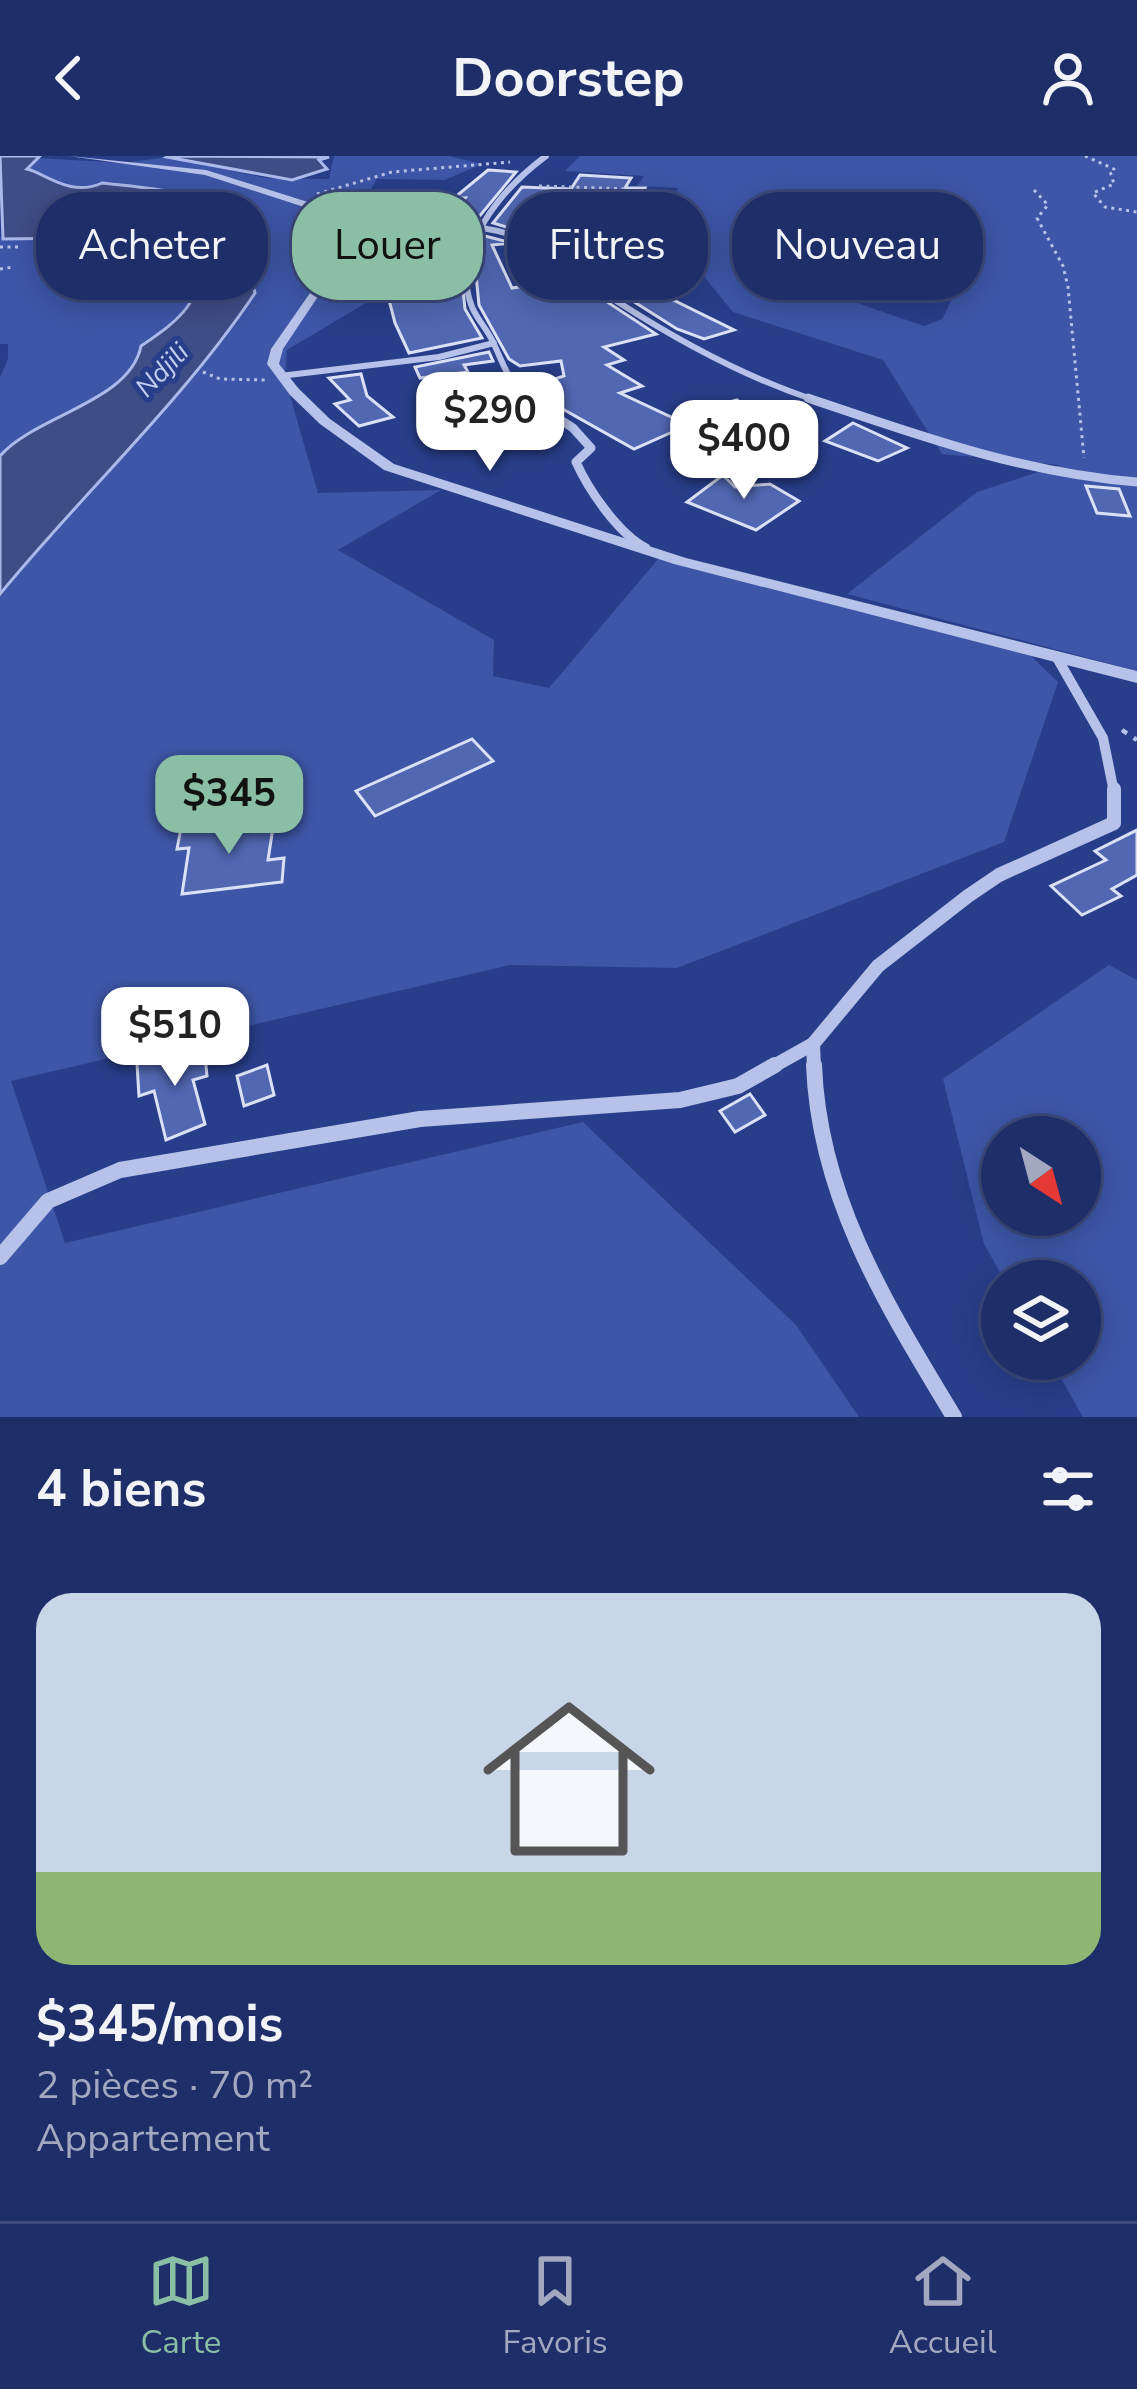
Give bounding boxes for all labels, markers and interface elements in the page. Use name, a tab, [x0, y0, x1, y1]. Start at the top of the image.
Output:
text: Doorstep	[452, 41, 685, 115]
icon: back	[36, 45, 102, 111]
icon: person	[1035, 45, 1101, 111]
chip: Acheter	[36, 192, 268, 300]
chip: Louer	[292, 192, 483, 300]
chip: Filtres	[507, 192, 708, 300]
chip: Nouveau	[732, 192, 983, 300]
water label: Ndjili	[127, 334, 198, 406]
pin: $290	[419, 372, 561, 474]
text: $290	[443, 384, 537, 437]
pin: $400	[673, 400, 815, 502]
text: $400	[697, 412, 791, 465]
pin: $345	[158, 755, 300, 857]
text: $345	[182, 767, 276, 820]
pin: $510	[104, 987, 246, 1089]
text: $510	[128, 999, 222, 1052]
north arrow	[981, 1116, 1101, 1236]
map controls	[981, 1116, 1101, 1380]
button: layers	[981, 1260, 1101, 1380]
text: 4 biens	[36, 1454, 206, 1524]
icon: filters	[1035, 1456, 1101, 1522]
icon: home	[461, 1671, 677, 1887]
text: $345/mois	[36, 1989, 283, 2059]
text: 2 pièces · 70 m²	[36, 2059, 313, 2112]
text: Appartement	[36, 2112, 270, 2165]
tab: Carte	[141, 2248, 221, 2365]
tab: Favoris	[502, 2248, 608, 2365]
tab: Accueil	[889, 2248, 996, 2365]

